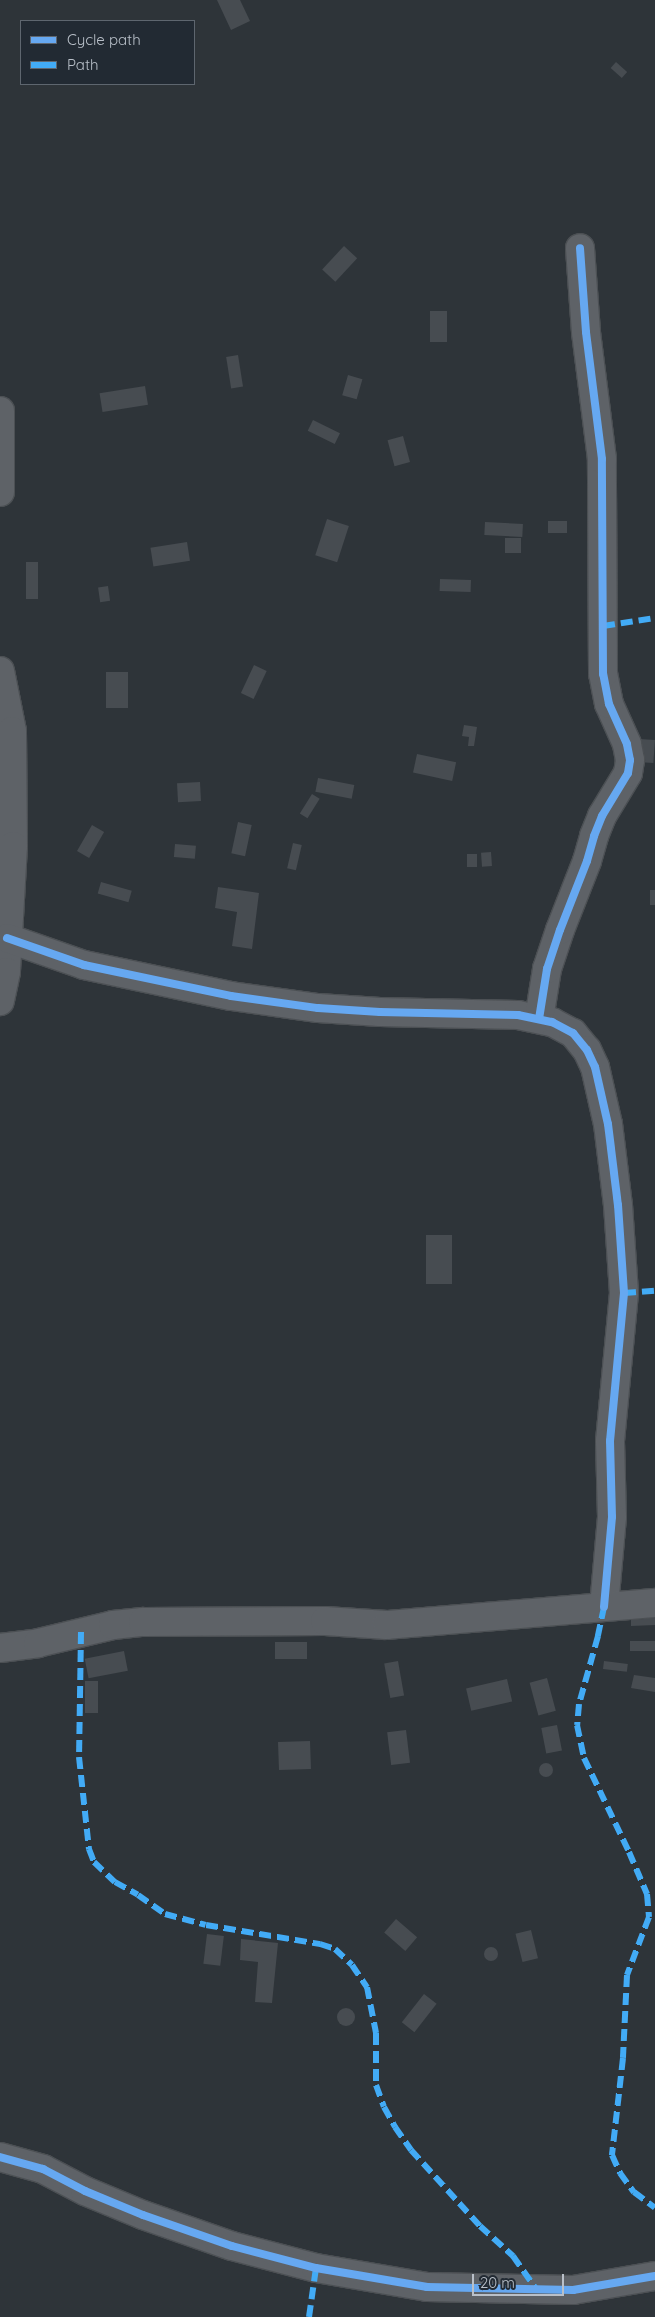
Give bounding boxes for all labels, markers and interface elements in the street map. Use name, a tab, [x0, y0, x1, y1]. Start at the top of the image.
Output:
legend	[20, 20, 195, 85]
text: Cycle path	[67, 30, 141, 49]
text: Path	[67, 55, 99, 74]
scale bar	[475, 2264, 568, 2296]
text: 20 m	[480, 2273, 515, 2292]

